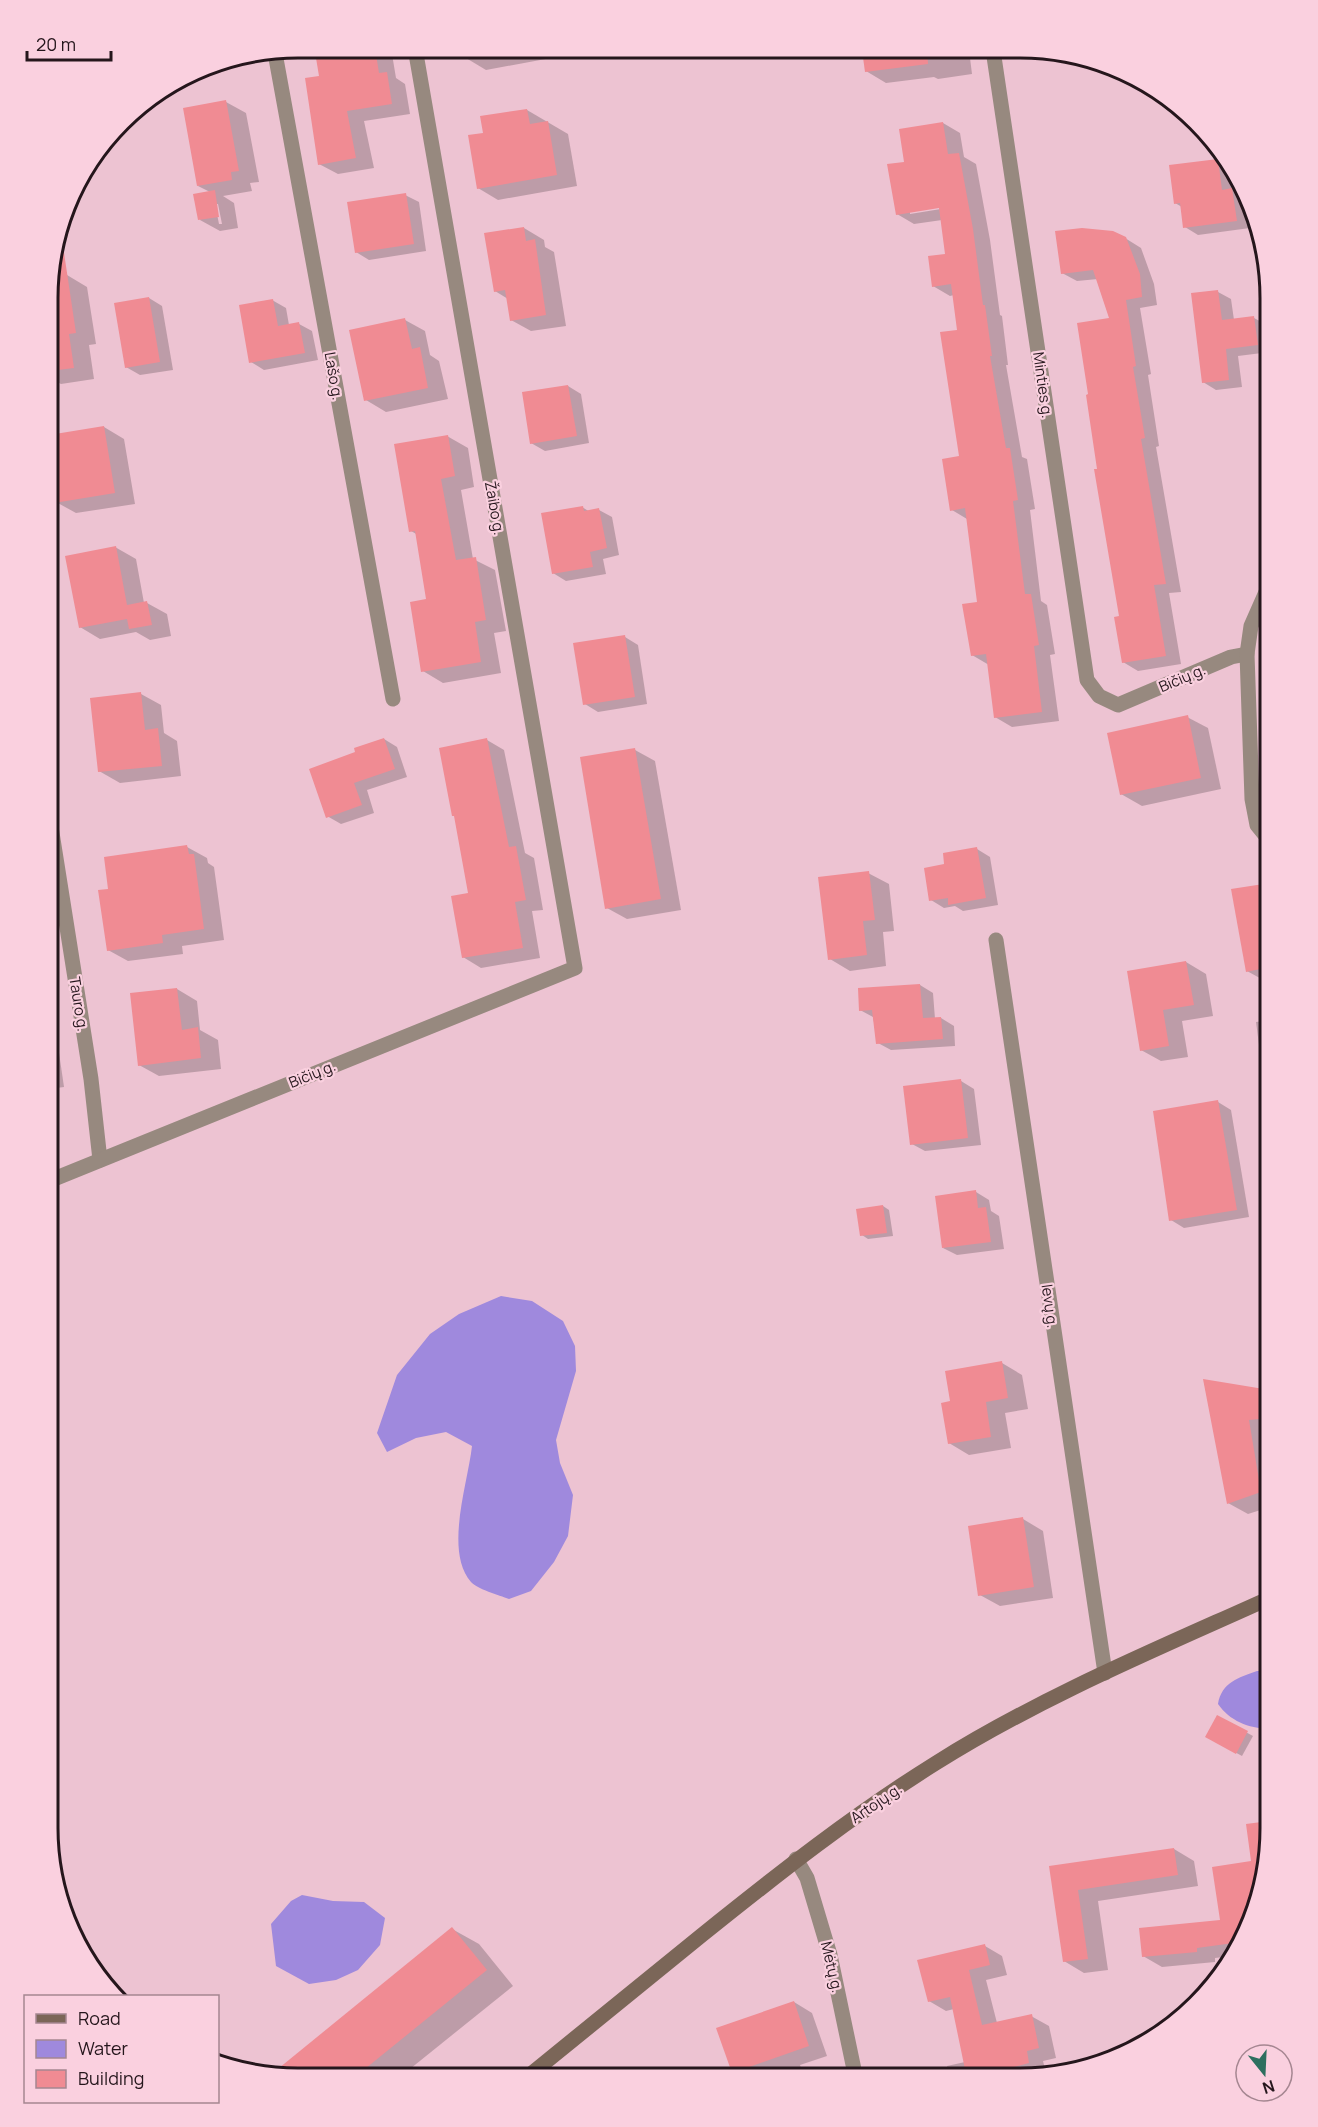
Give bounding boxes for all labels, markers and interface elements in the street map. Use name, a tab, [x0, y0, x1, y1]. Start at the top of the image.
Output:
scale bar	[27, 24, 111, 62]
text: 20 m	[36, 32, 76, 56]
street label: Lašo g.	[319, 350, 349, 402]
street label: Minties g.	[1028, 350, 1058, 420]
street label: Žaibo g.	[480, 479, 510, 537]
street label: Bičių g.	[1155, 659, 1209, 697]
street label: Tauro g.	[64, 975, 94, 1033]
street label: Bičių g.	[285, 1055, 339, 1093]
street label: Ievų g.	[1037, 1283, 1063, 1329]
street label: Artojų g.	[846, 1778, 906, 1828]
street label: Mėtų g.	[816, 1939, 848, 1995]
legend	[24, 1995, 219, 2103]
text: Road	[78, 2006, 121, 2030]
text: Water	[78, 2036, 128, 2060]
north arrow	[1234, 2043, 1294, 2103]
text: Building	[78, 2066, 144, 2090]
text: N	[1260, 2075, 1278, 2100]

